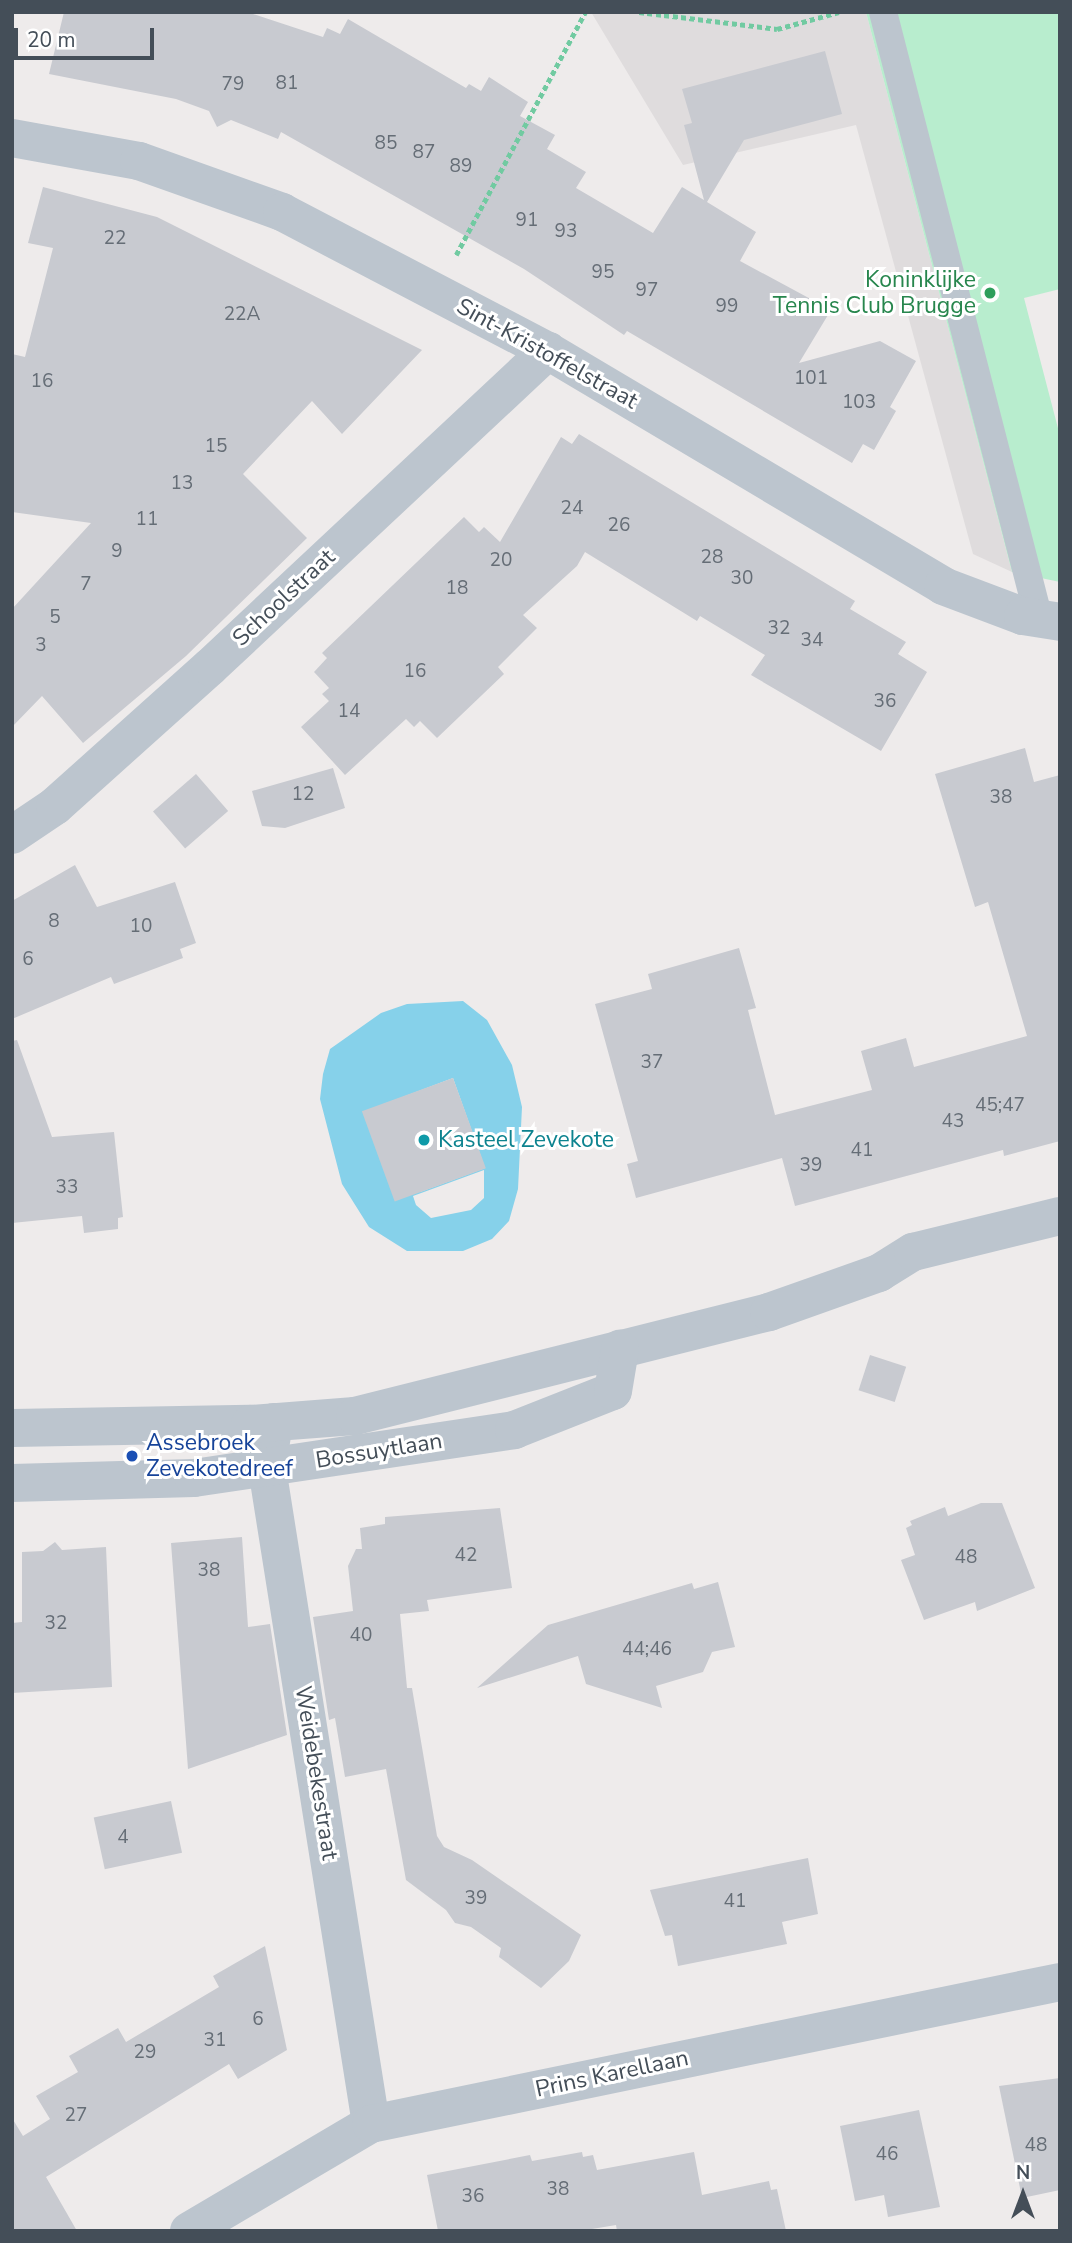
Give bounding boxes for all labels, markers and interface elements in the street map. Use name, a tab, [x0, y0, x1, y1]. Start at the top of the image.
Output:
scale bar	[18, 14, 158, 58]
text: 20 m	[27, 26, 76, 54]
house number: 81	[276, 73, 298, 95]
house number: 79	[222, 74, 244, 96]
house number: 85	[375, 133, 397, 155]
house number: 87	[413, 142, 435, 164]
house number: 89	[450, 156, 472, 178]
house number: 91	[516, 210, 538, 232]
house number: 93	[555, 221, 577, 243]
house number: 22	[104, 228, 126, 250]
house number: 95	[592, 262, 614, 284]
place label: Koninklijke Tennis Club Brugge	[773, 266, 976, 320]
house number: 97	[636, 280, 658, 302]
marker: Koninklijke Tennis Club Brugge	[982, 285, 998, 301]
street label: Sint-Kristoffelstraat	[452, 293, 642, 415]
house number: 99	[716, 296, 738, 318]
house number: 22A	[224, 304, 260, 326]
house number: 101	[794, 368, 828, 390]
house number: 16	[31, 371, 53, 393]
house number: 103	[842, 392, 876, 414]
house number: 15	[205, 436, 227, 458]
house number: 13	[171, 473, 193, 495]
house number: 24	[561, 498, 583, 520]
house number: 11	[136, 509, 158, 531]
house number: 26	[608, 515, 630, 537]
house number: 9	[111, 541, 123, 563]
street label: Schoolstraat	[227, 544, 341, 652]
house number: 28	[701, 547, 723, 569]
house number: 20	[490, 550, 512, 572]
house number: 30	[731, 568, 753, 590]
house number: 7	[80, 574, 92, 596]
house number: 18	[446, 578, 468, 600]
house number: 5	[49, 607, 61, 629]
house number: 32	[768, 618, 790, 640]
house number: 34	[801, 630, 823, 652]
house number: 3	[35, 635, 47, 657]
house number: 16	[404, 661, 426, 683]
house number: 36	[874, 691, 896, 713]
house number: 14	[338, 701, 360, 723]
house number: 12	[292, 784, 314, 806]
house number: 38	[990, 787, 1012, 809]
house number: 8	[48, 911, 60, 933]
house number: 10	[130, 916, 152, 938]
house number: 6	[22, 949, 34, 971]
house number: 37	[641, 1052, 663, 1074]
house number: 45;47	[975, 1095, 1025, 1117]
house number: 43	[942, 1111, 964, 1133]
place label: Kasteel Zevekote	[438, 1126, 614, 1154]
marker: Kasteel Zevekote	[416, 1132, 432, 1148]
house number: 41	[851, 1140, 873, 1162]
house number: 39	[800, 1155, 822, 1177]
house number: 33	[56, 1177, 78, 1199]
street label: Bossuytlaan	[314, 1427, 444, 1475]
place label: Assebroek Zevekotedreef	[146, 1429, 293, 1483]
marker: Assebroek Zevekotedreef	[124, 1448, 140, 1464]
house number: 42	[455, 1545, 477, 1567]
house number: 48	[955, 1547, 977, 1569]
house number: 38	[198, 1560, 220, 1582]
house number: 32	[45, 1613, 67, 1635]
house number: 40	[350, 1625, 372, 1647]
house number: 44;46	[622, 1639, 672, 1661]
street label: Weidebekestraat	[289, 1684, 343, 1862]
house number: 4	[117, 1827, 129, 1849]
house number: 39	[465, 1888, 487, 1910]
house number: 41	[724, 1891, 746, 1913]
house number: 6	[252, 2009, 264, 2031]
house number: 31	[204, 2030, 226, 2052]
house number: 29	[134, 2042, 156, 2064]
street label: Prins Karellaan	[533, 2044, 691, 2104]
house number: 27	[65, 2105, 87, 2127]
house number: 48	[1025, 2135, 1047, 2157]
house number: 46	[876, 2144, 898, 2166]
north arrow	[988, 2159, 1058, 2229]
text: N	[1016, 2160, 1030, 2186]
house number: 38	[547, 2179, 569, 2201]
house number: 36	[462, 2186, 484, 2208]

